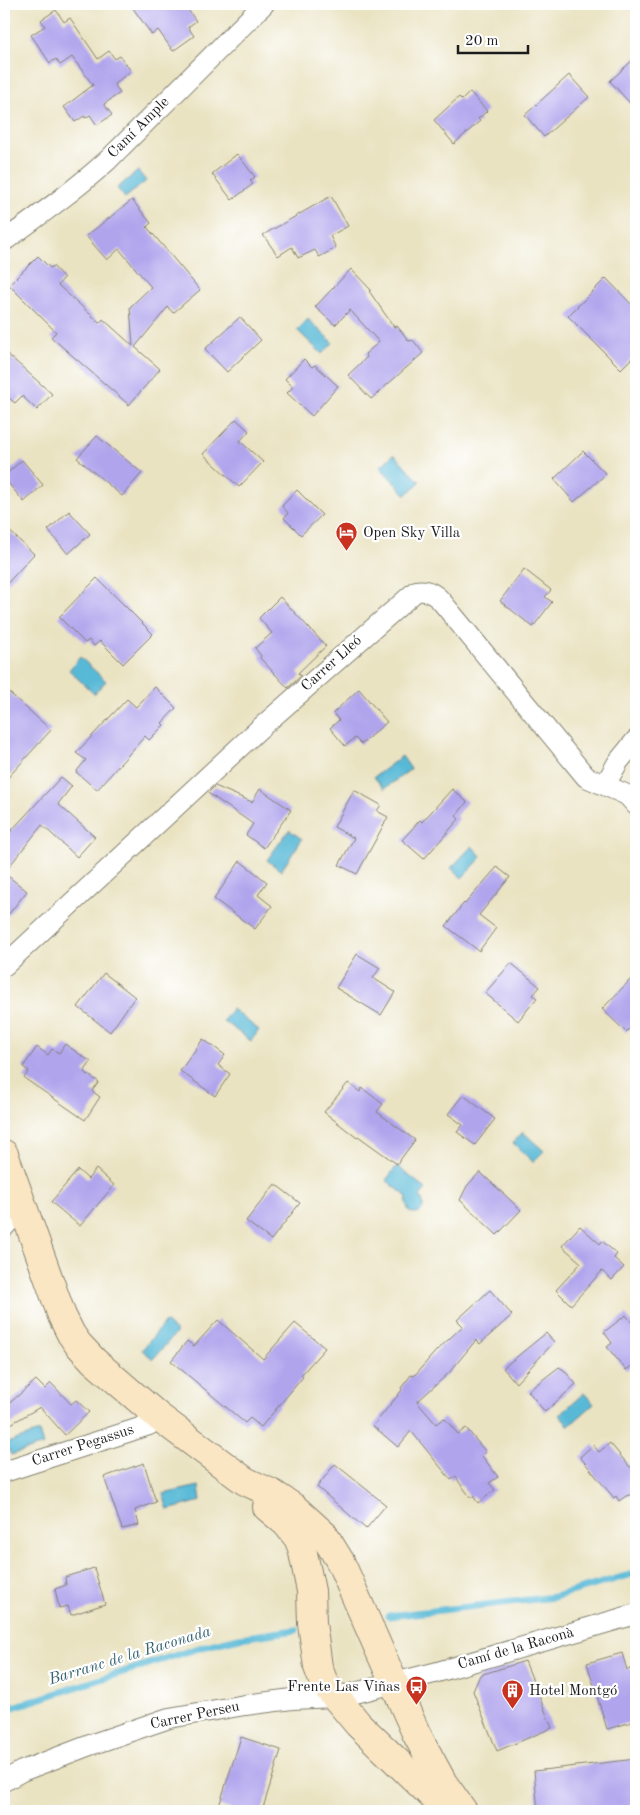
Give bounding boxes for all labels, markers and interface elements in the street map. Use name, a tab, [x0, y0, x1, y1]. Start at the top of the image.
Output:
scale bar	[458, 22, 528, 54]
text: 20 m	[465, 34, 499, 49]
street label: Camí Ample	[106, 94, 173, 161]
hotel icon: Open Sky Villa	[335, 521, 359, 552]
place label: Open Sky Villa	[363, 526, 461, 541]
street label: Carrer Lleó	[299, 633, 365, 695]
street label: Carrer Pegassus	[30, 1422, 136, 1470]
water label: Barranc de la Raconada	[46, 1624, 213, 1689]
street label: Camí de la Raconà	[456, 1625, 576, 1673]
bus stop icon: Frente Las Viñas	[404, 1675, 428, 1706]
building icon: Hotel Montgó	[501, 1679, 525, 1710]
place label: Frente Las Viñas	[287, 1680, 400, 1695]
place label: Hotel Montgó	[529, 1684, 618, 1699]
street label: Carrer Perseu	[149, 1699, 241, 1733]

